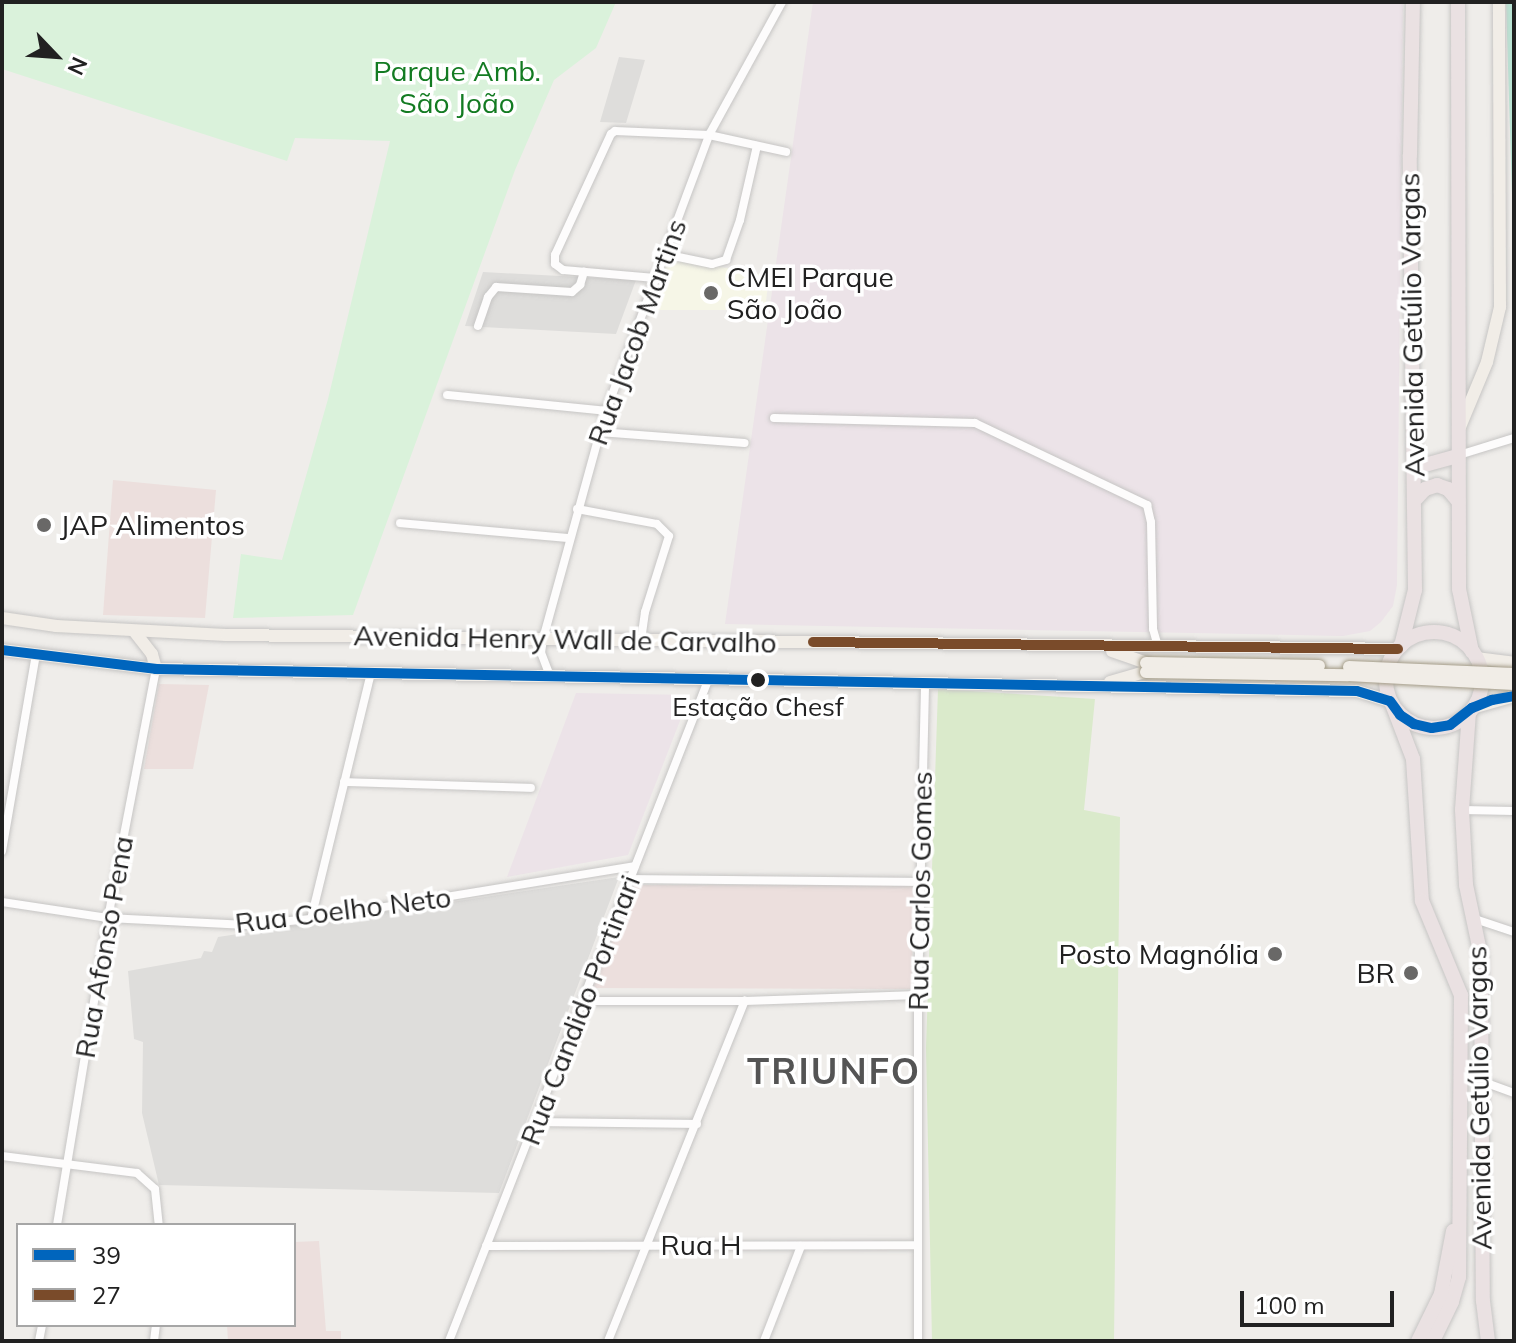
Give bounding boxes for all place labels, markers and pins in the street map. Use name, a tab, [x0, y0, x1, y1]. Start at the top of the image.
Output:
place label: CMEI Parque São João	[727, 260, 894, 326]
marker: CMEI Parque São João	[702, 284, 720, 302]
place label: JAP Alimentos	[60, 508, 245, 542]
marker: JAP Alimentos	[35, 516, 53, 534]
marker: Estação Chesf	[750, 672, 766, 688]
place label: Estação Chesf	[672, 691, 844, 723]
place label: Posto Magnólia	[1058, 937, 1259, 971]
marker: Posto Magnólia	[1266, 945, 1284, 963]
place label: BR	[1357, 956, 1395, 990]
marker: BR	[1402, 964, 1420, 982]

